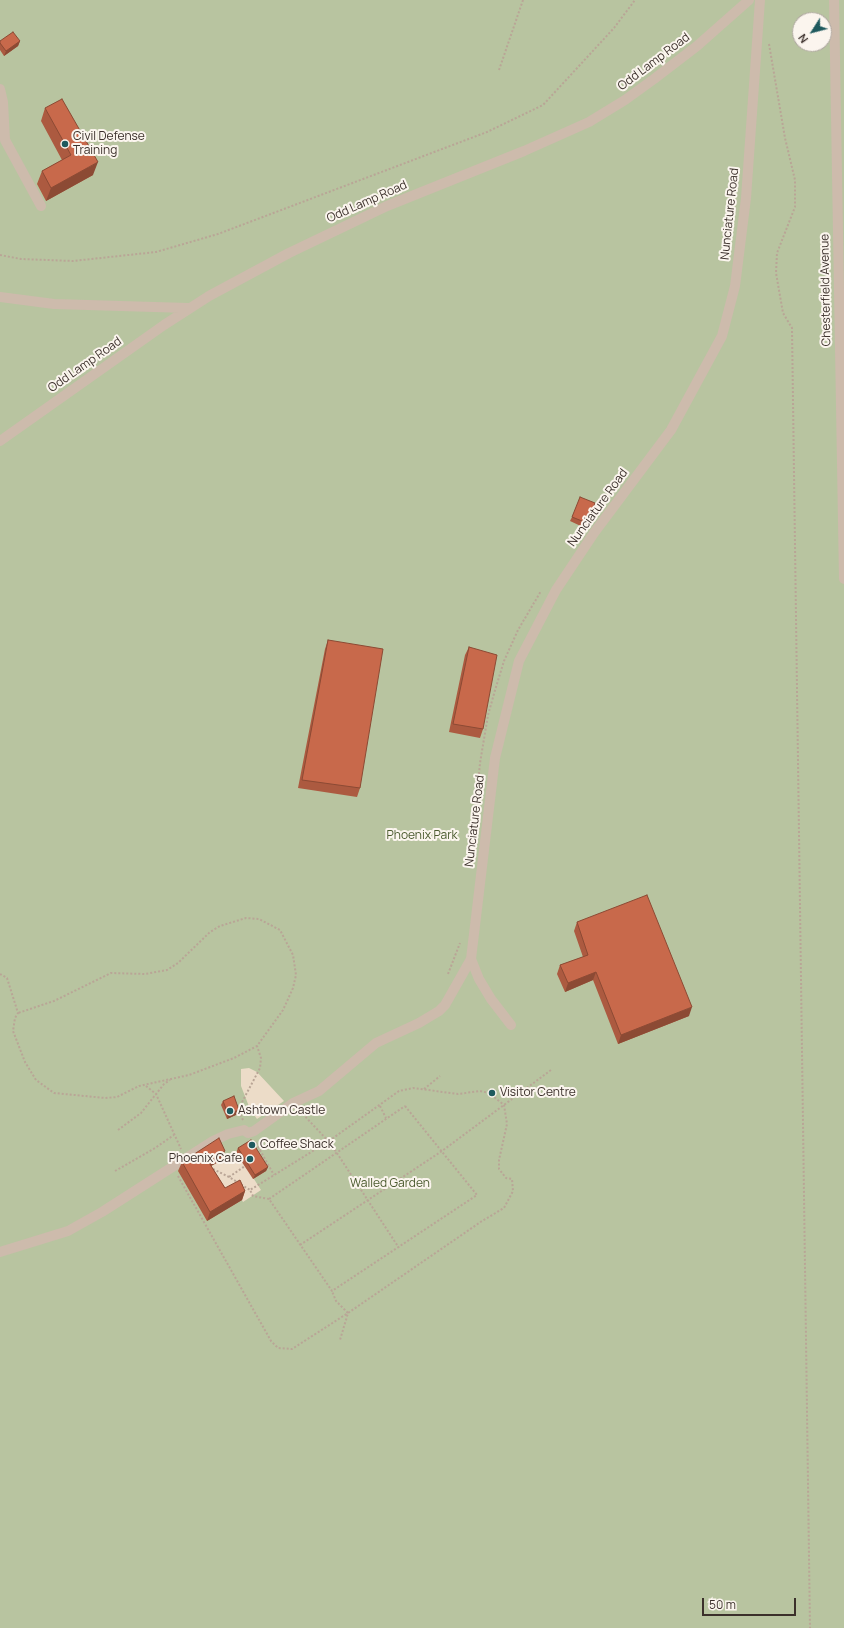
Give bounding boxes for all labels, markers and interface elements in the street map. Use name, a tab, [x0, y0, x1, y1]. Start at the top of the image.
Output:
north arrow	[792, 12, 832, 52]
street label: Odd Lamp Road	[615, 30, 693, 94]
text: N	[794, 31, 811, 46]
place label: Civil Defense Training	[73, 130, 145, 158]
marker: Civil Defense Training	[60, 139, 70, 149]
street label: Nunciature Road	[718, 167, 742, 261]
street label: Odd Lamp Road	[325, 178, 409, 226]
street label: Chesterfield Avenue	[818, 234, 834, 346]
street label: Odd Lamp Road	[46, 334, 124, 396]
street label: Nunciature Road	[565, 466, 631, 550]
street label: Nunciature Road	[462, 774, 488, 868]
park label: Phoenix Park	[387, 829, 457, 843]
place label: Visitor Centre	[500, 1086, 576, 1100]
marker: Visitor Centre	[487, 1088, 497, 1098]
place label: Ashtown Castle	[238, 1104, 325, 1118]
marker: Ashtown Castle	[225, 1106, 235, 1116]
place label: Coffee Shack	[260, 1138, 334, 1152]
marker: Coffee Shack	[247, 1140, 257, 1150]
place label: Phoenix Cafe	[169, 1152, 242, 1166]
marker: Phoenix Cafe	[245, 1154, 255, 1164]
park label: Walled Garden	[350, 1177, 430, 1191]
scale bar	[704, 1590, 798, 1616]
text: 50 m	[709, 1596, 736, 1613]

